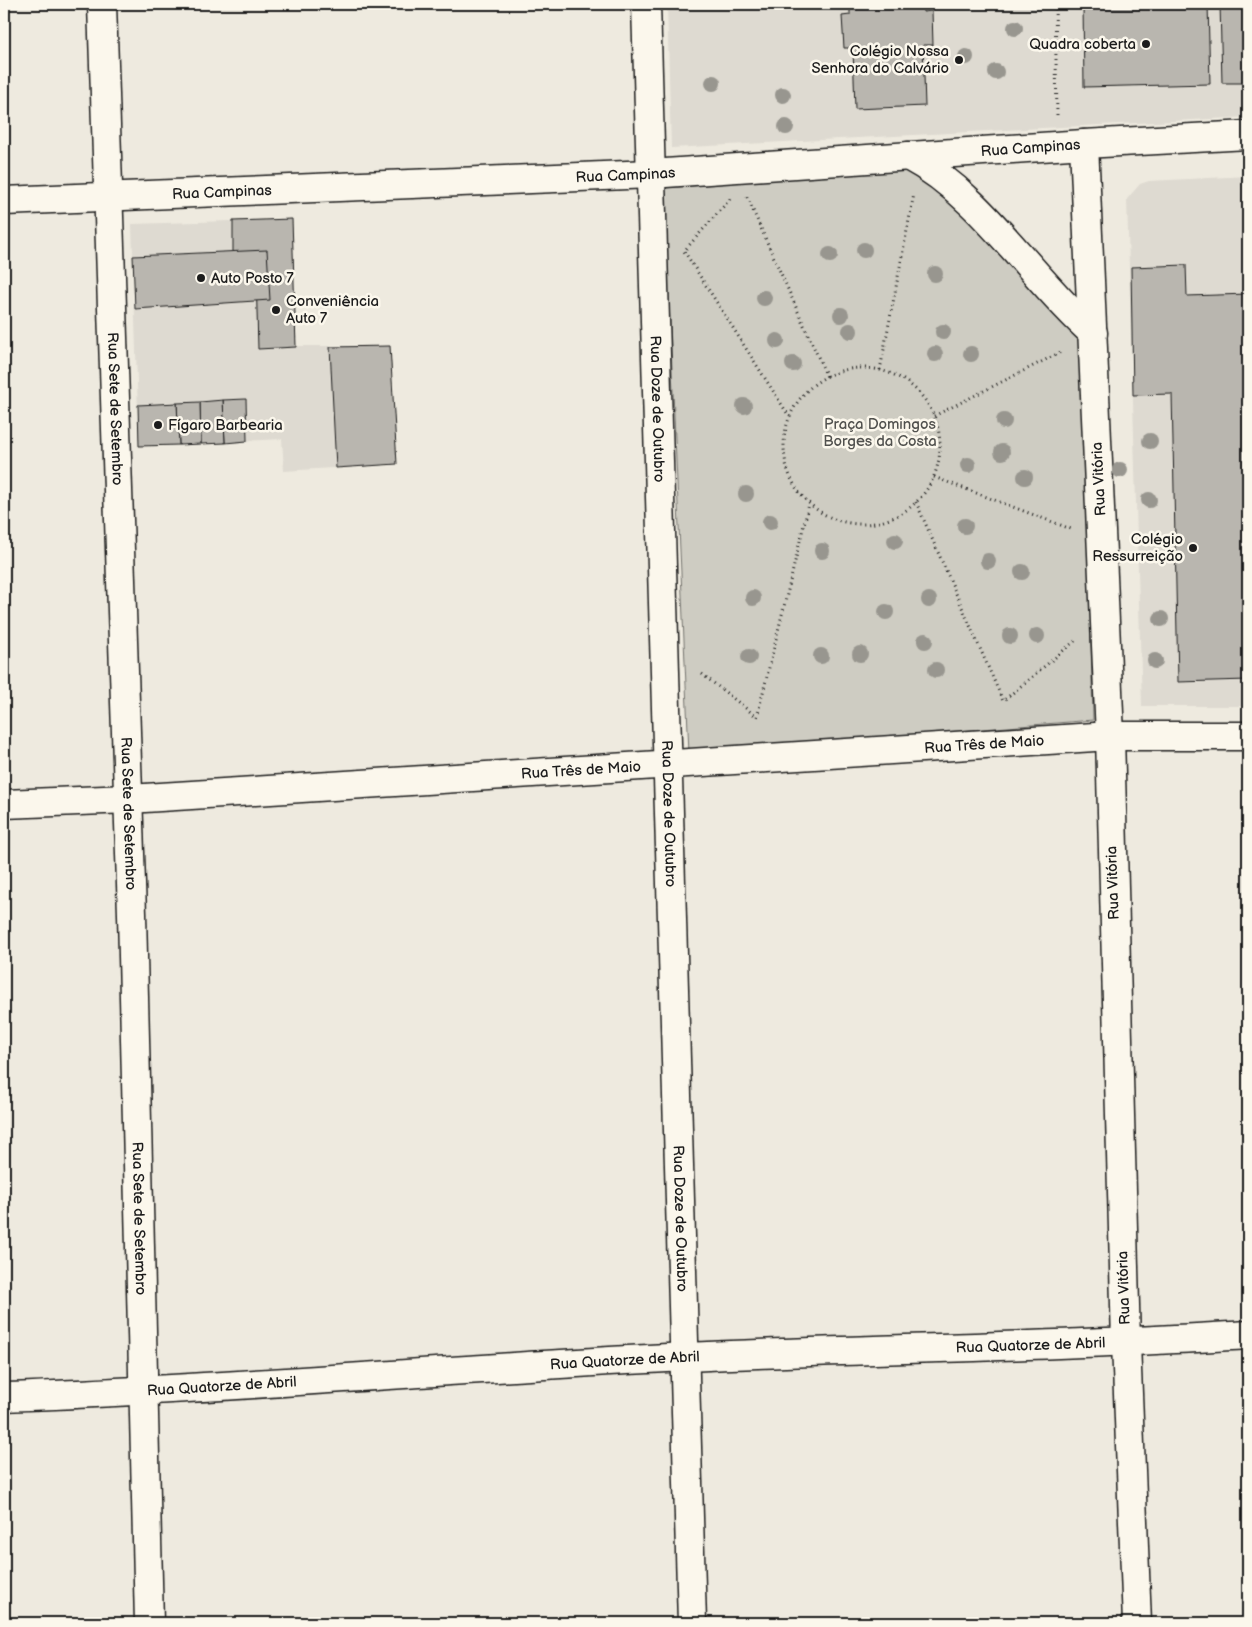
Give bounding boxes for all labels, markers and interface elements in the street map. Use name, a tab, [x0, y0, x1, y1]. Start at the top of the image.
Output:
place label: Quadra coberta	[1029, 35, 1136, 54]
marker: Quadra coberta	[1140, 38, 1152, 50]
place label: Colégio Nossa Senhora do Calvário	[811, 42, 949, 78]
marker: Colégio Nossa Senhora do Calvário	[953, 54, 965, 66]
street label: Rua Campinas	[980, 135, 1082, 161]
street label: Rua Campinas	[575, 163, 676, 187]
street label: Rua Campinas	[172, 180, 273, 203]
place label: Auto Posto 7	[211, 269, 294, 288]
marker: Auto Posto 7	[195, 272, 207, 284]
place label: Conveniência Auto 7	[286, 292, 379, 328]
marker: Conveniência Auto 7	[270, 304, 282, 316]
street label: Rua Sete de Setembro	[103, 332, 127, 486]
street label: Rua Doze de Outubro	[646, 335, 669, 483]
park label: Praça Domingos Borges da Costa	[823, 415, 937, 451]
place label: Fígaro Barbearia	[168, 416, 283, 435]
marker: Fígaro Barbearia	[152, 419, 164, 431]
street label: Rua Vitória	[1088, 442, 1110, 516]
place label: Colégio Ressurreição	[1092, 530, 1183, 566]
marker: Colégio Ressurreição	[1187, 542, 1199, 554]
street label: Rua Três de Maio	[924, 731, 1045, 757]
street label: Rua Sete de Setembro	[117, 737, 141, 891]
street label: Rua Doze de Outubro	[657, 740, 681, 887]
street label: Rua Três de Maio	[520, 757, 642, 783]
street label: Rua Vitória	[1102, 846, 1124, 920]
street label: Rua Sete de Setembro	[128, 1142, 151, 1295]
street label: Rua Doze de Outubro	[669, 1145, 692, 1292]
street label: Rua Vitória	[1113, 1251, 1135, 1325]
street label: Rua Quatorze de Abril	[955, 1333, 1106, 1357]
street label: Rua Quatorze de Abril	[549, 1347, 700, 1374]
street label: Rua Quatorze de Abril	[146, 1372, 297, 1400]

